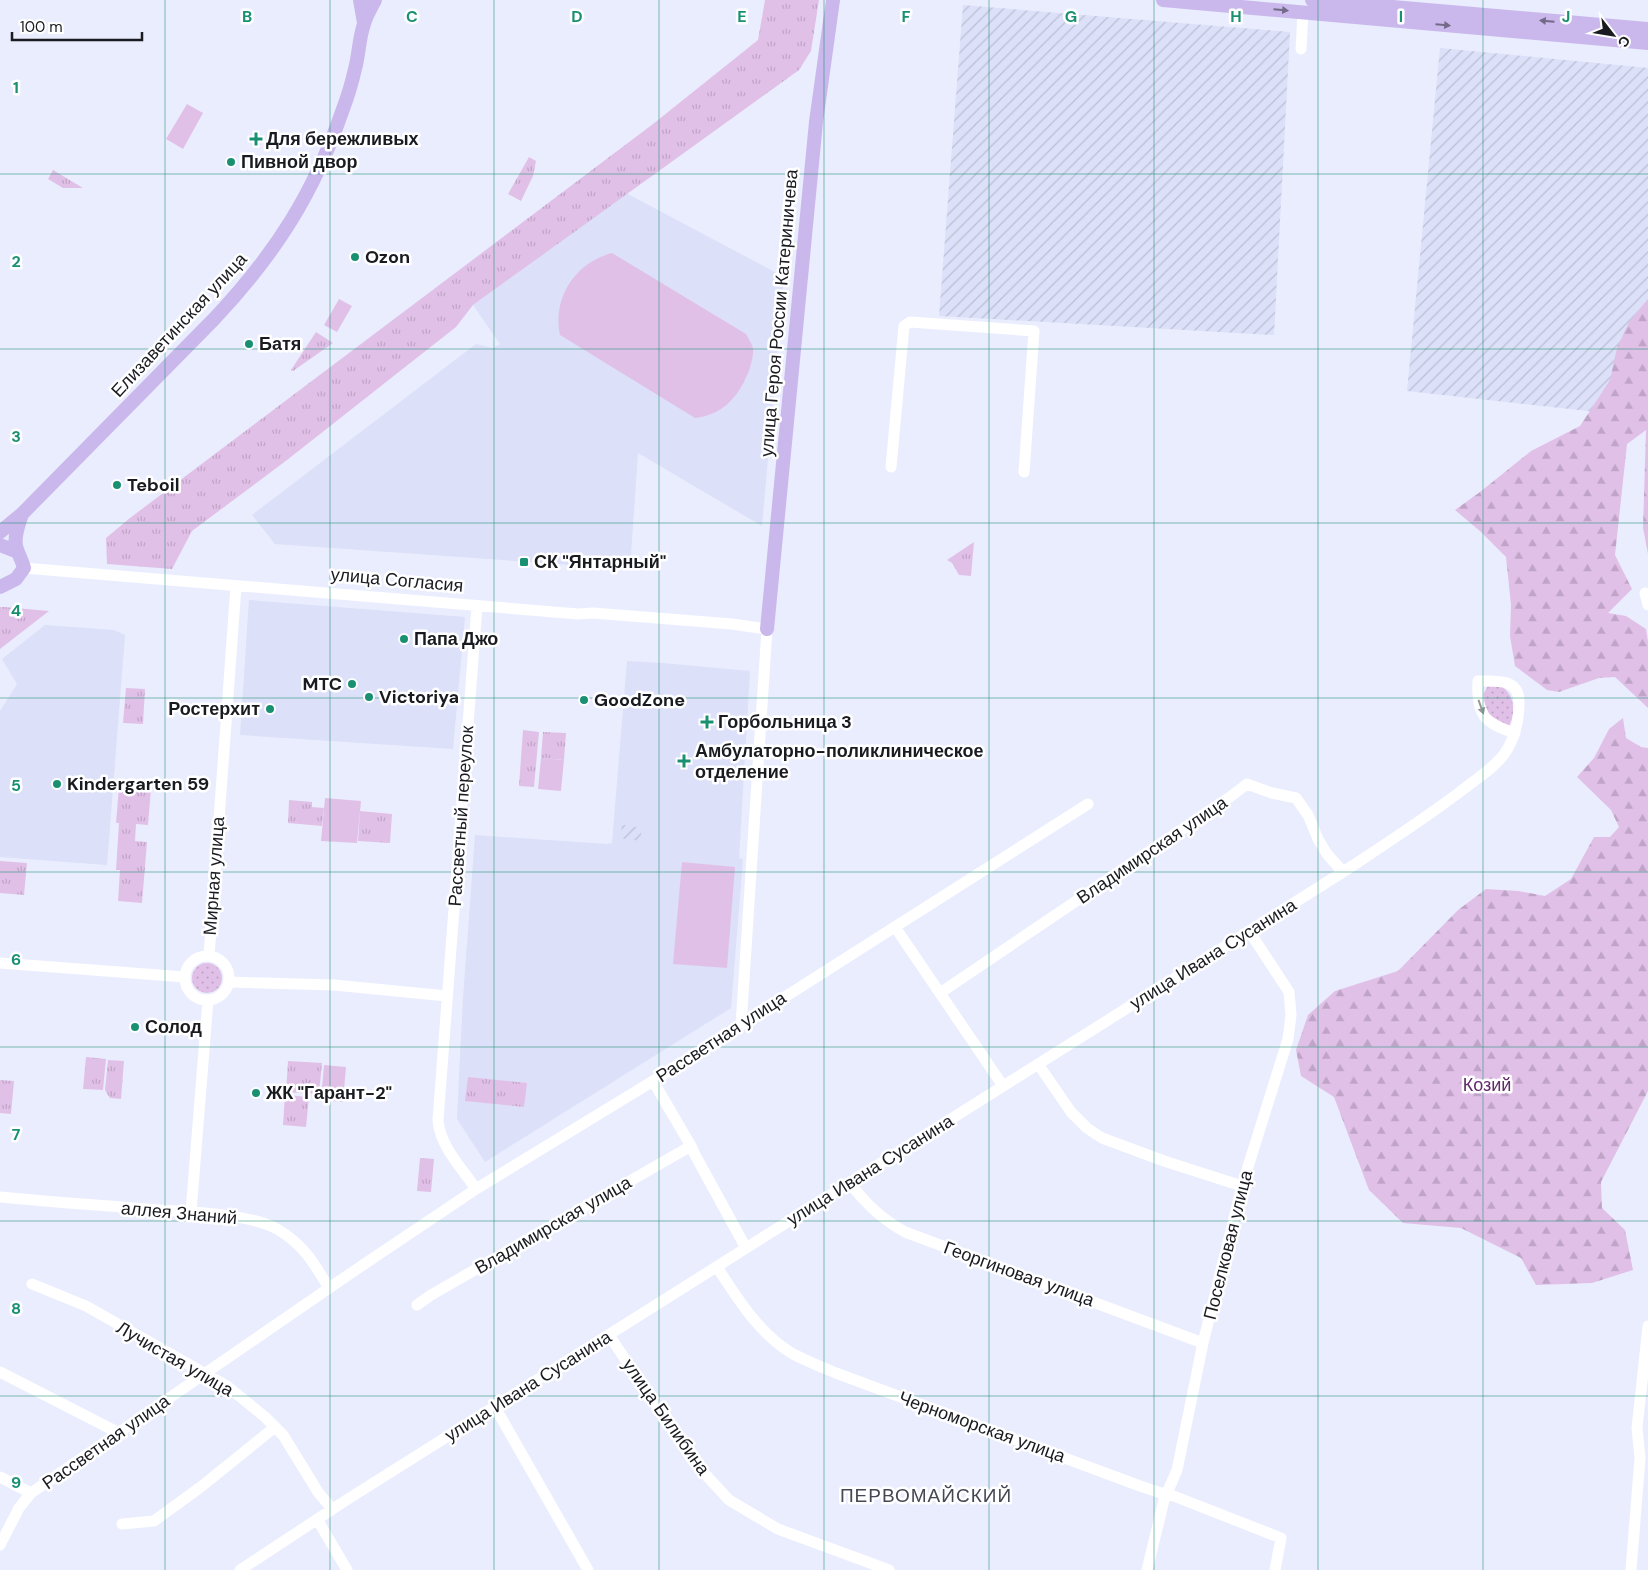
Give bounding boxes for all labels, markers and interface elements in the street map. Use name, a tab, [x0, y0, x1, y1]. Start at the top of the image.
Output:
text: B	[242, 6, 252, 27]
text: C	[406, 6, 418, 27]
text: D	[571, 6, 583, 27]
text: E	[737, 6, 747, 27]
text: F	[902, 6, 911, 27]
text: G	[1065, 6, 1077, 27]
text: H	[1230, 6, 1242, 27]
text: I	[1399, 6, 1403, 27]
text: J	[1562, 6, 1570, 27]
one-way arrow	[1273, 7, 1289, 15]
scale bar	[12, 10, 142, 42]
north arrow	[1588, 10, 1638, 60]
one-way arrow	[1539, 16, 1555, 24]
text: 100 m	[20, 17, 63, 37]
one-way arrow	[1435, 21, 1451, 29]
text: С	[1614, 33, 1634, 51]
text: 1	[13, 77, 19, 98]
place label: Для бережливых	[266, 127, 419, 151]
marker: Для бережливых	[250, 133, 262, 145]
place label: Пивной двор	[241, 150, 357, 174]
marker: Пивной двор	[225, 156, 237, 168]
street label: улица Героя России Катериничева	[754, 167, 804, 458]
place label: Ozon	[365, 245, 410, 269]
street label: Елизаветинская улица	[106, 247, 253, 402]
text: 2	[11, 251, 21, 272]
marker: Ozon	[349, 251, 361, 263]
place label: Батя	[259, 332, 301, 356]
marker: Батя	[243, 338, 255, 350]
text: 3	[11, 426, 21, 447]
place label: Teboil	[127, 473, 179, 497]
marker: Teboil	[111, 479, 123, 491]
place label: СК "Янтарный"	[534, 550, 666, 574]
marker: СК "Янтарный"	[518, 556, 530, 568]
street label: улица Согласия	[330, 562, 464, 598]
text: 4	[11, 600, 21, 621]
place label: Папа Джо	[414, 627, 498, 651]
marker: Папа Джо	[398, 633, 410, 645]
place label: MTC	[302, 672, 342, 696]
marker: MTC	[346, 678, 358, 690]
place label: Victoriya	[379, 685, 459, 709]
place label: GoodZone	[594, 688, 685, 712]
marker: Victoriya	[363, 691, 375, 703]
marker: GoodZone	[578, 694, 590, 706]
place label: Ростерхит	[168, 697, 260, 721]
one-way arrow	[1477, 700, 1485, 715]
marker: Ростерхит	[264, 703, 276, 715]
place label: Горбольница 3	[718, 710, 852, 734]
marker: Горбольница 3	[700, 715, 714, 729]
street label: Рассветный переулок	[443, 725, 479, 907]
place label: Амбулаторно-поликлиническое отделение	[695, 739, 984, 784]
marker: Амбулаторно-поликлиническое отделение	[677, 754, 691, 768]
place label: Kindergarten 59	[67, 772, 209, 796]
text: 5	[11, 775, 21, 796]
marker: Kindergarten 59	[51, 778, 63, 790]
street label: Владимирская улица	[1072, 790, 1233, 909]
street label: Мирная улица	[198, 815, 230, 936]
street label: улица Ивана Сусанина	[1125, 892, 1302, 1015]
text: 6	[11, 949, 21, 970]
street label: Рассветная улица	[651, 985, 791, 1088]
place label: Солод	[145, 1015, 203, 1039]
marker: Солод	[129, 1021, 141, 1033]
park label: Козий	[1463, 1073, 1511, 1097]
place label: ЖК "Гарант-2"	[265, 1081, 392, 1105]
marker: ЖК "Гарант-2"	[250, 1087, 262, 1099]
street label: улица Ивана Сусанина	[782, 1108, 959, 1231]
text: 7	[12, 1124, 21, 1145]
street label: Поселковая улица	[1198, 1167, 1258, 1322]
street label: Владимирская улица	[470, 1170, 636, 1280]
street label: аллея Знаний	[120, 1196, 238, 1230]
street label: Георгиновая улица	[940, 1236, 1099, 1313]
text: 8	[11, 1298, 21, 1319]
street label: Лучистая улица	[112, 1316, 239, 1403]
street label: улица Ивана Сусанина	[440, 1324, 617, 1447]
street label: улица Билибина	[617, 1354, 716, 1481]
street label: Черноморская улица	[895, 1386, 1070, 1469]
street label: Рассветная улица	[38, 1388, 175, 1495]
text: 9	[11, 1472, 21, 1493]
district label: ПЕРВОМАЙСКИЙ	[840, 1483, 1012, 1508]

